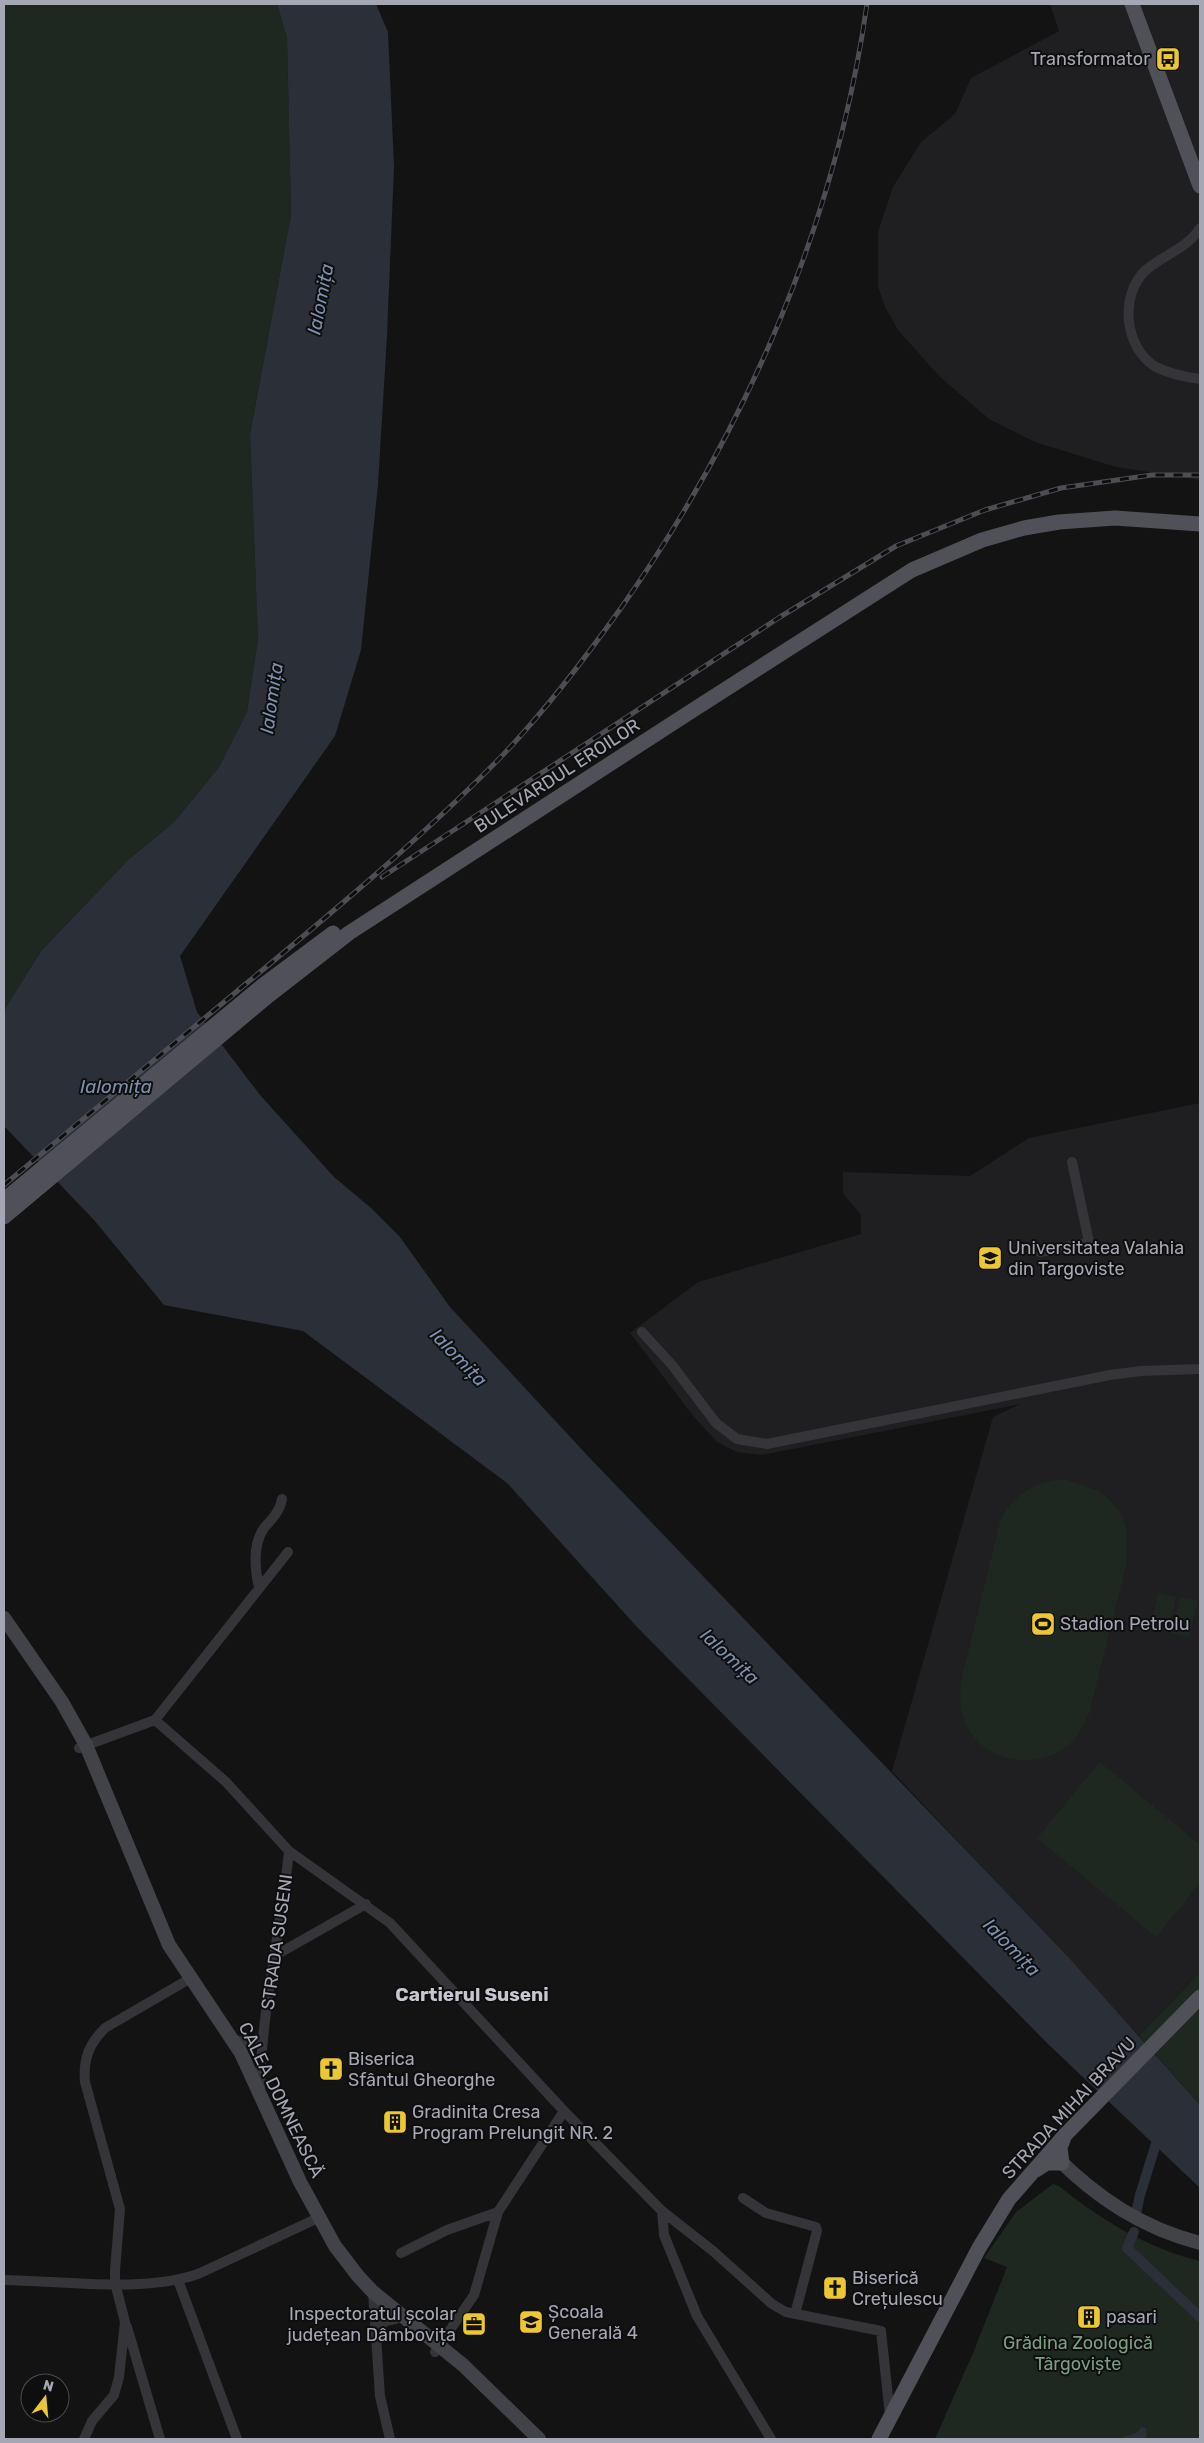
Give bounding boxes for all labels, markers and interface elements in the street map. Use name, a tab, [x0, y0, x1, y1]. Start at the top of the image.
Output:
bus stop icon: Transformator	[1155, 46, 1181, 72]
place label: Transformator	[1030, 48, 1150, 70]
water label: Ialomița	[302, 262, 339, 337]
water label: Ialomița	[255, 661, 288, 735]
street label: BULEVARDUL EROILOR	[470, 714, 644, 838]
water label: Ialomița	[80, 1075, 152, 1098]
place label: Universitatea Valahia din Targoviste	[1008, 1237, 1184, 1280]
school or university icon: Universitatea Valahia din Targoviste	[977, 1245, 1003, 1271]
water label: Ialomița	[425, 1324, 492, 1391]
sports icon: Stadion Petrolu	[1030, 1611, 1056, 1637]
place label: Stadion Petrolu	[1060, 1613, 1190, 1635]
water label: Ialomița	[696, 1623, 764, 1689]
street label: STRADA SUSENI	[257, 1873, 297, 2011]
water label: Ialomița	[978, 1914, 1045, 1981]
district label: Cartierul Suseni	[395, 1983, 549, 2006]
street label: CALEA DOMNEASCĂ	[234, 2019, 328, 2181]
street label: STRADA MIHAI BRAVU	[997, 2032, 1141, 2184]
place label: Biserica Sfântul Gheorghe	[348, 2048, 495, 2091]
church icon: Biserica Sfântul Gheorghe	[318, 2056, 344, 2082]
place label: Gradinita Cresa Program Prelungit NR. 2	[412, 2101, 613, 2144]
building icon: Gradinita Cresa Program Prelungit NR. 2	[382, 2109, 408, 2135]
place label: Biserică Crețulescu	[852, 2267, 943, 2310]
church icon: Biserică Crețulescu	[822, 2275, 848, 2301]
place label: Școala Generală 4	[548, 2301, 638, 2344]
place label: Inspectoratul școlar județean Dâmbovița	[286, 2303, 456, 2346]
building icon: pasari	[1076, 2304, 1102, 2330]
place label: pasari	[1106, 2306, 1157, 2328]
school or university icon: Școala Generală 4	[518, 2309, 544, 2335]
office icon: Inspectoratul școlar județean Dâmbovița	[461, 2311, 487, 2337]
park label: Grădina Zoologică Târgoviște	[1003, 2332, 1153, 2375]
north arrow	[20, 2373, 70, 2423]
text: N	[41, 2376, 56, 2396]

